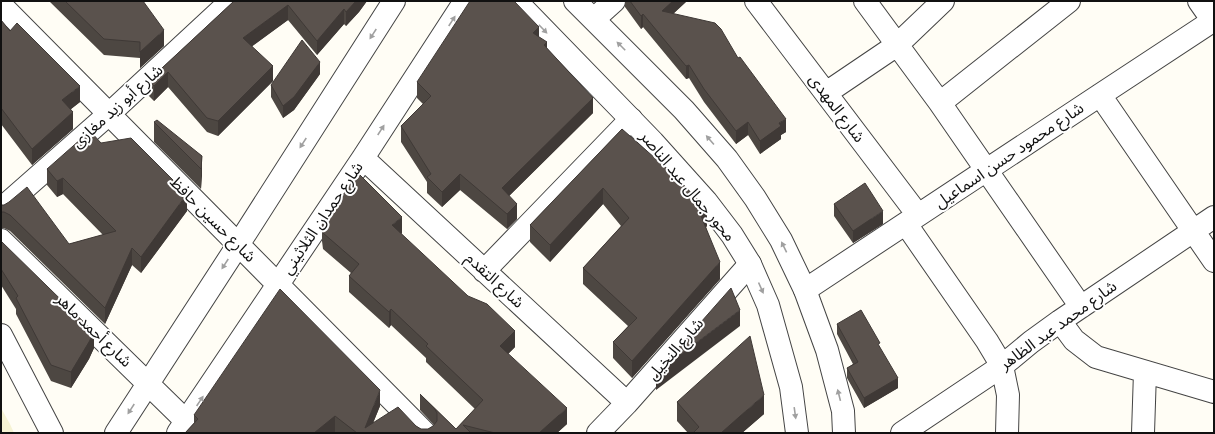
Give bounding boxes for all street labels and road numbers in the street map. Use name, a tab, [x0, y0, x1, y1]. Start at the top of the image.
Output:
street label: شارع أبو زيد مغازى	[68, 60, 168, 154]
street label: شارع المهدى	[803, 70, 869, 148]
street label: شارع محمود حسن اسماعيل	[931, 98, 1089, 215]
street label: محور جمال عبد الناصر	[635, 126, 740, 246]
street label: شارع حمدان الثلاثيني	[277, 158, 369, 280]
street label: شارع حسين حافظ	[164, 172, 260, 268]
street label: شارع التقدم	[460, 248, 528, 314]
street label: شارع محمد عبد الظاهر	[995, 276, 1122, 377]
street label: شارع أحمد ماهر	[49, 288, 136, 373]
street label: شارع النخيل	[643, 314, 709, 386]

